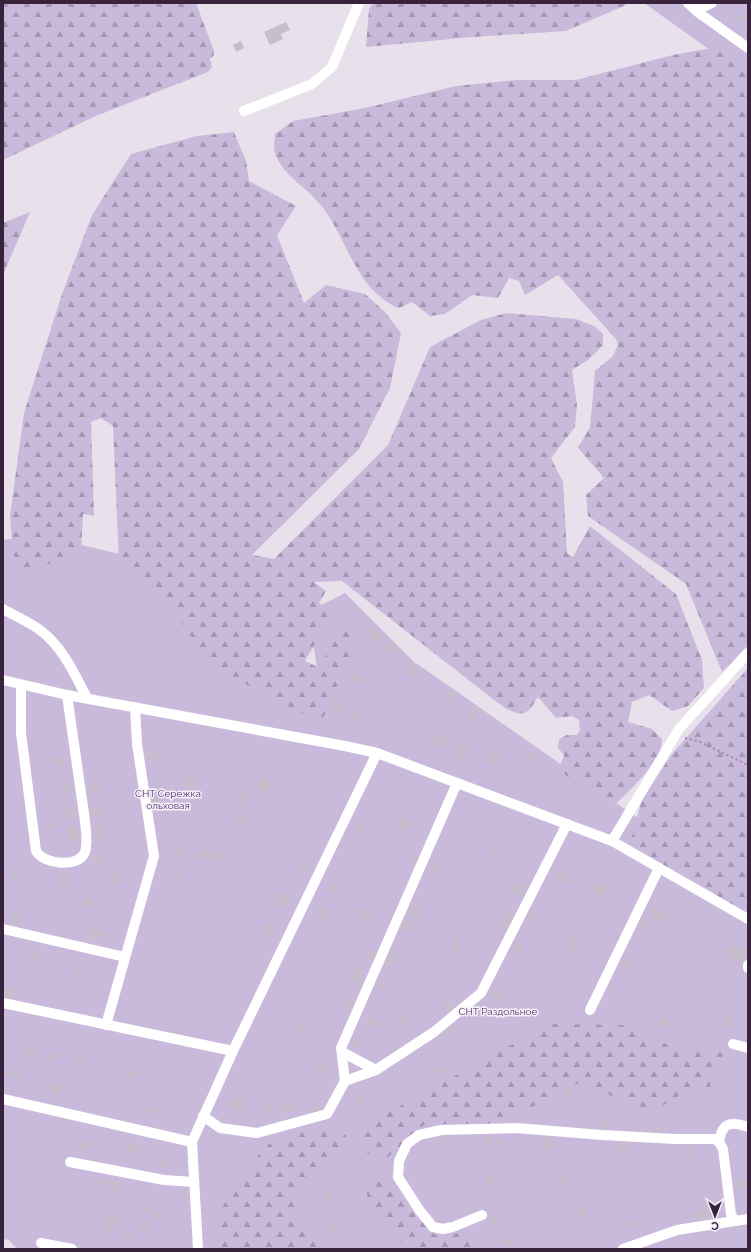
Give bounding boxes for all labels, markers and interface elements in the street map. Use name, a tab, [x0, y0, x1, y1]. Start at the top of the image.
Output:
park label: СНТ Сережка ольховая	[135, 788, 201, 811]
park label: СНТ Раздольное	[459, 1006, 538, 1017]
north arrow	[695, 1196, 735, 1236]
text: С	[711, 1219, 719, 1232]

